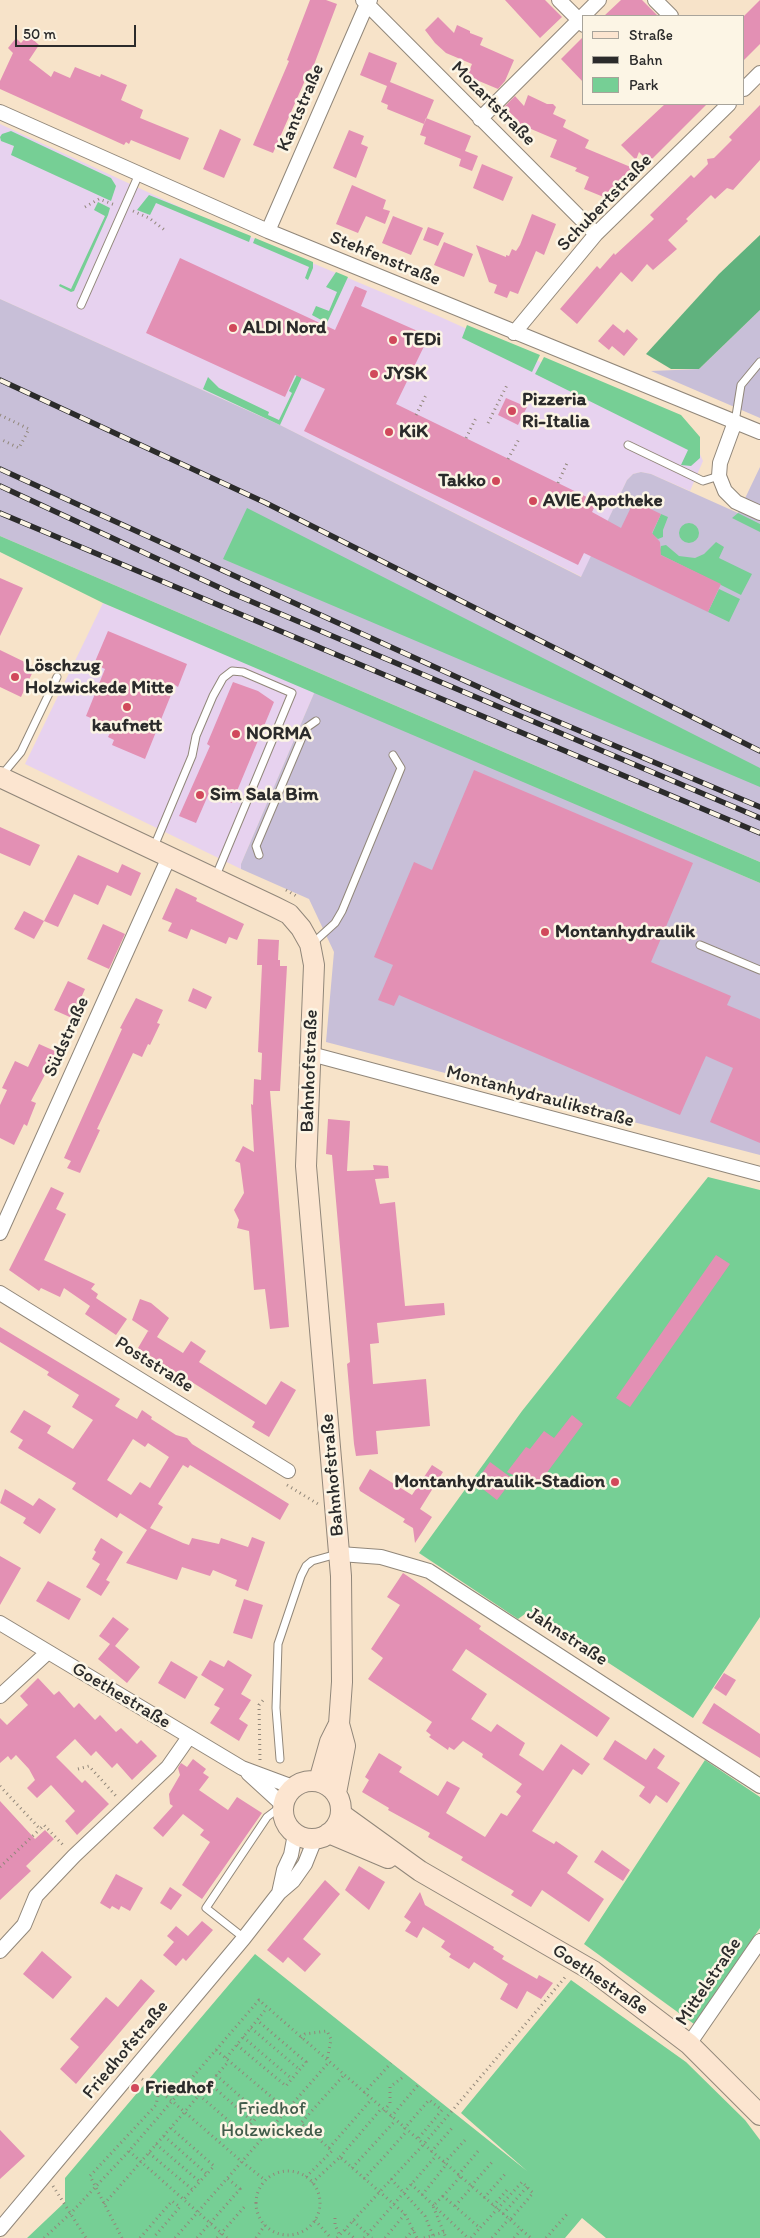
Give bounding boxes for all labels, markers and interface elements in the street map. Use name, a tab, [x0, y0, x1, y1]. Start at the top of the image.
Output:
scale bar	[18, 15, 139, 47]
legend	[582, 15, 745, 105]
text: 50 m	[23, 25, 56, 43]
text: Straße	[629, 26, 673, 44]
text: Bahn	[629, 51, 663, 69]
street label: Mozartstraße	[446, 57, 540, 151]
street label: Kantstraße	[272, 61, 330, 155]
text: Park	[629, 76, 659, 94]
street label: Schubertstraße	[553, 149, 657, 257]
street label: Stehfenstraße	[326, 226, 444, 292]
place label: ALDI Nord	[243, 317, 326, 339]
marker: ALDI Nord	[227, 322, 239, 334]
place label: TEDi	[403, 329, 441, 351]
marker: TEDi	[387, 334, 399, 346]
place label: JYSK	[384, 363, 427, 385]
marker: JYSK	[368, 368, 380, 380]
place label: Pizzeria Ri-Italia	[522, 389, 590, 433]
marker: Pizzeria Ri-Italia	[506, 405, 518, 417]
place label: KiK	[399, 421, 428, 443]
marker: KiK	[383, 426, 395, 438]
place label: Takko	[438, 470, 486, 492]
marker: Takko	[490, 475, 502, 487]
place label: AVIE Apotheke	[543, 490, 663, 512]
marker: AVIE Apotheke	[527, 495, 539, 507]
place label: Löschzug Holzwickede Mitte	[25, 655, 173, 699]
marker: Löschzug Holzwickede Mitte	[9, 671, 21, 683]
marker: kaufnett	[121, 701, 133, 713]
place label: kaufnett	[92, 715, 162, 737]
place label: NORMA	[246, 723, 311, 745]
marker: NORMA	[230, 728, 242, 740]
place label: Sim Sala Bim	[210, 784, 318, 806]
marker: Sim Sala Bim	[194, 789, 206, 801]
place label: Montanhydraulik	[555, 921, 695, 943]
marker: Montanhydraulik	[539, 926, 551, 938]
street label: Südstraße	[39, 993, 95, 1081]
street label: Bahnhofstraße	[296, 1009, 324, 1133]
street label: Montanhydraulikstraße	[443, 1061, 637, 1133]
street label: Poststraße	[110, 1332, 198, 1398]
street label: Bahnhofstraße	[316, 1413, 350, 1537]
place label: Montanhydraulik-Stadion	[394, 1471, 605, 1493]
marker: Montanhydraulik-Stadion	[609, 1476, 621, 1488]
street label: Jahnstraße	[522, 1602, 612, 1672]
street label: Goethestraße	[67, 1658, 175, 1734]
street label: Mittelstraße	[671, 1934, 747, 2030]
street label: Goethestraße	[547, 1939, 653, 2021]
street label: Friedhofstraße	[78, 1996, 174, 2104]
place label: Friedhof	[145, 2077, 213, 2099]
marker: Friedhof	[129, 2082, 141, 2094]
park label: Friedhof Holzwickede	[221, 2098, 323, 2142]

